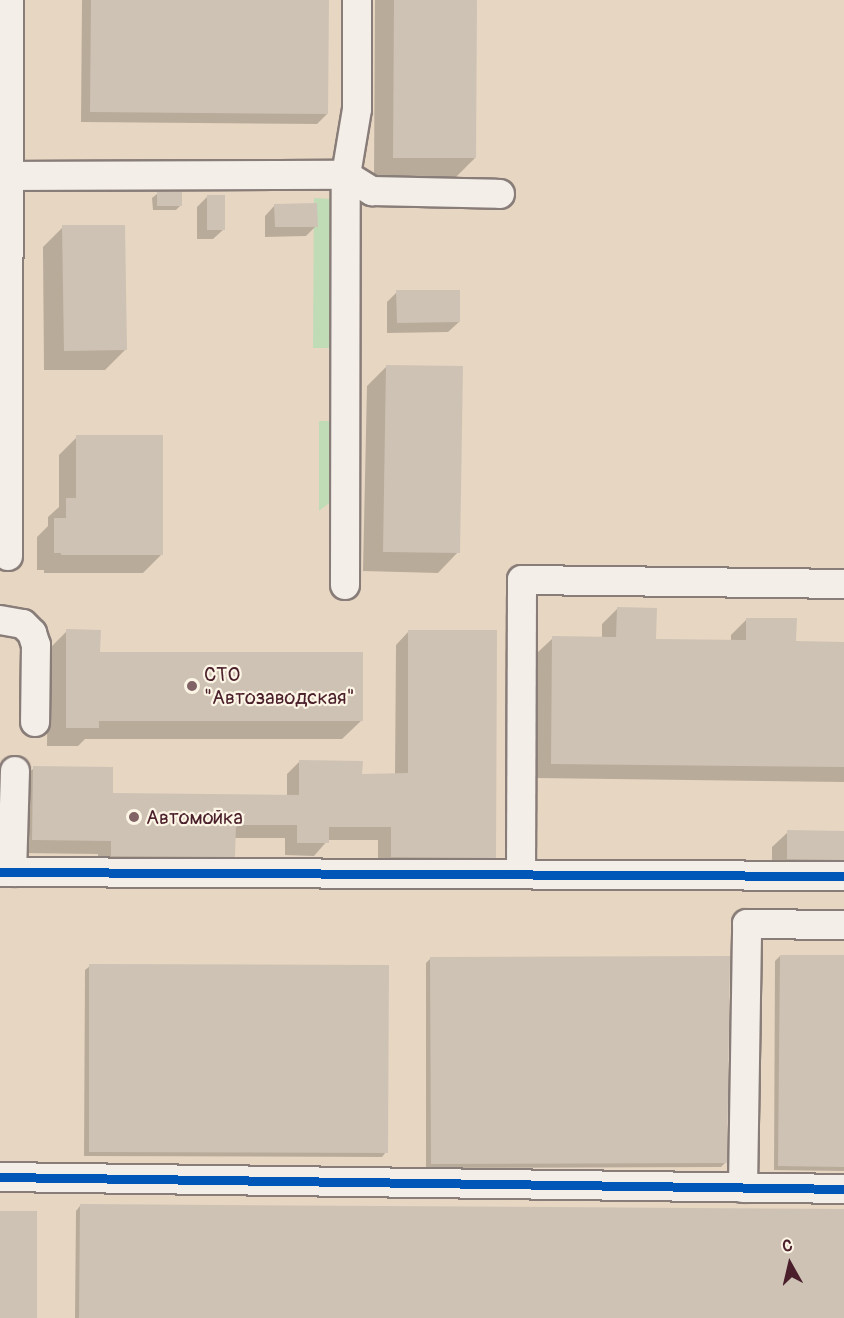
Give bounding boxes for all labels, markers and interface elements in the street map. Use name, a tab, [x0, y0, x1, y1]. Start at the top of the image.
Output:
place label: СТО "Автозаводская"	[204, 662, 355, 709]
marker: СТО "Автозаводская"	[185, 679, 199, 693]
place label: Автомойка	[146, 805, 243, 829]
marker: Автомойка	[127, 810, 141, 824]
north arrow	[760, 1234, 820, 1294]
text: С	[781, 1236, 794, 1257]

